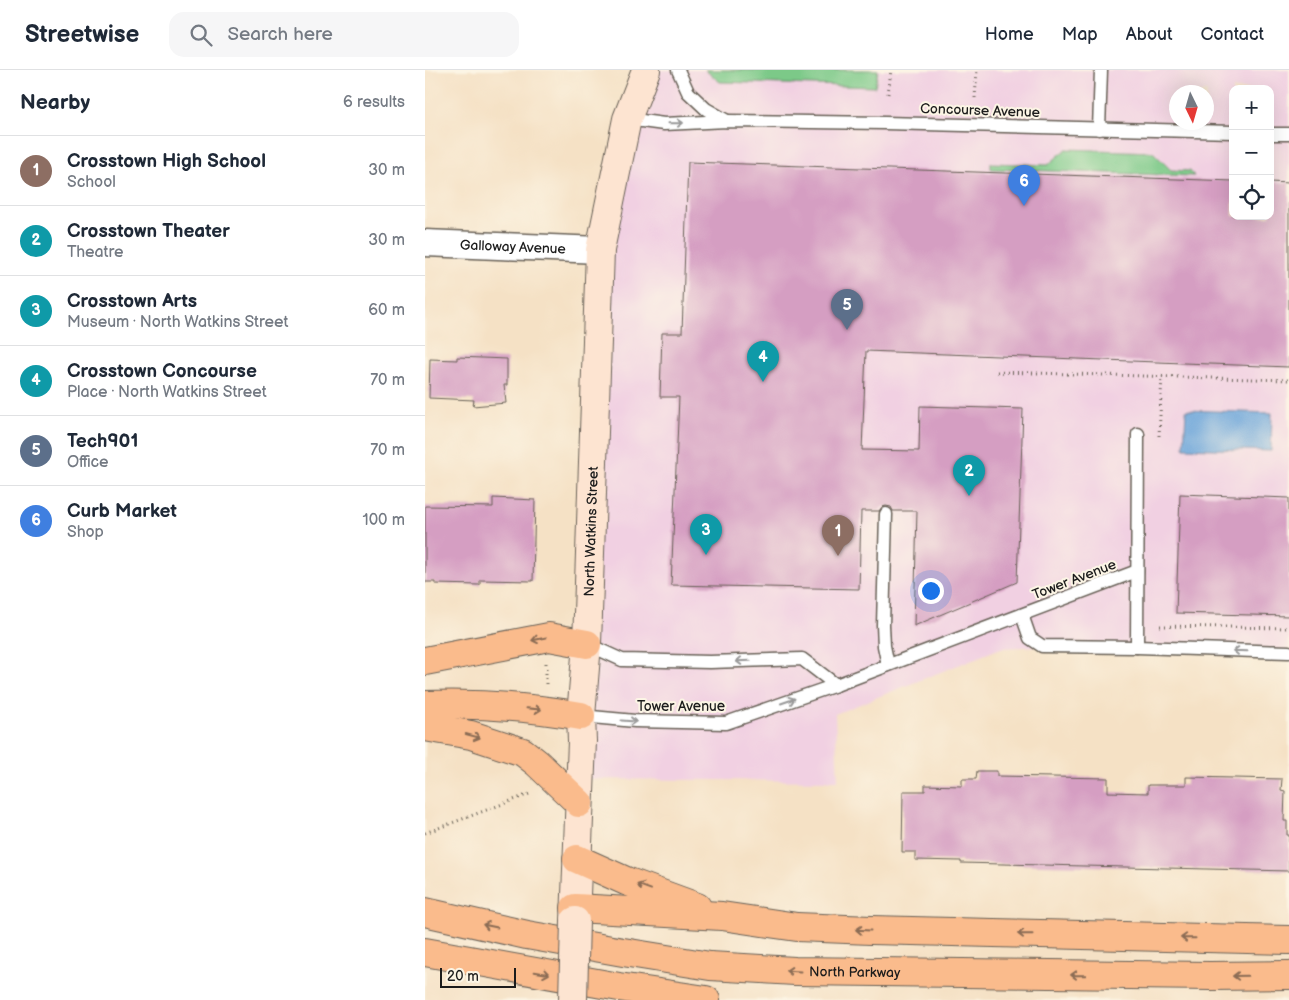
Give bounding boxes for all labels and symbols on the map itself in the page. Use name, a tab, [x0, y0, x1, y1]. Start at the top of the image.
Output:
north arrow	[1169, 85, 1214, 130]
street label: Concourse Avenue	[920, 100, 1040, 121]
one-way arrow	[667, 118, 683, 128]
pin: 6	[1008, 165, 1040, 206]
street label: Galloway Avenue	[460, 236, 566, 258]
pin: 5	[831, 289, 863, 330]
pin: 4	[747, 341, 779, 382]
pin: 2	[953, 455, 985, 496]
street label: North Watkins Street	[581, 465, 602, 597]
pin: 3	[690, 514, 722, 555]
pin: 1	[822, 515, 854, 556]
street label: Tower Avenue	[1030, 556, 1118, 603]
your location	[918, 578, 944, 604]
one-way arrow	[531, 635, 547, 645]
one-way arrow	[1233, 646, 1249, 656]
one-way arrow	[736, 656, 752, 666]
one-way arrow	[780, 696, 795, 705]
street label: Tower Avenue	[637, 698, 725, 715]
one-way arrow	[526, 704, 542, 713]
one-way arrow	[621, 716, 637, 725]
one-way arrow	[464, 732, 480, 741]
one-way arrow	[636, 882, 652, 891]
one-way arrow	[482, 921, 498, 931]
one-way arrow	[855, 925, 872, 935]
one-way arrow	[1018, 929, 1034, 939]
one-way arrow	[1180, 933, 1196, 942]
street label: North Parkway	[809, 963, 901, 981]
scale bar	[440, 965, 516, 988]
one-way arrow	[785, 966, 801, 975]
one-way arrow	[533, 969, 549, 979]
one-way arrow	[1070, 970, 1086, 980]
one-way arrow	[1233, 971, 1249, 981]

